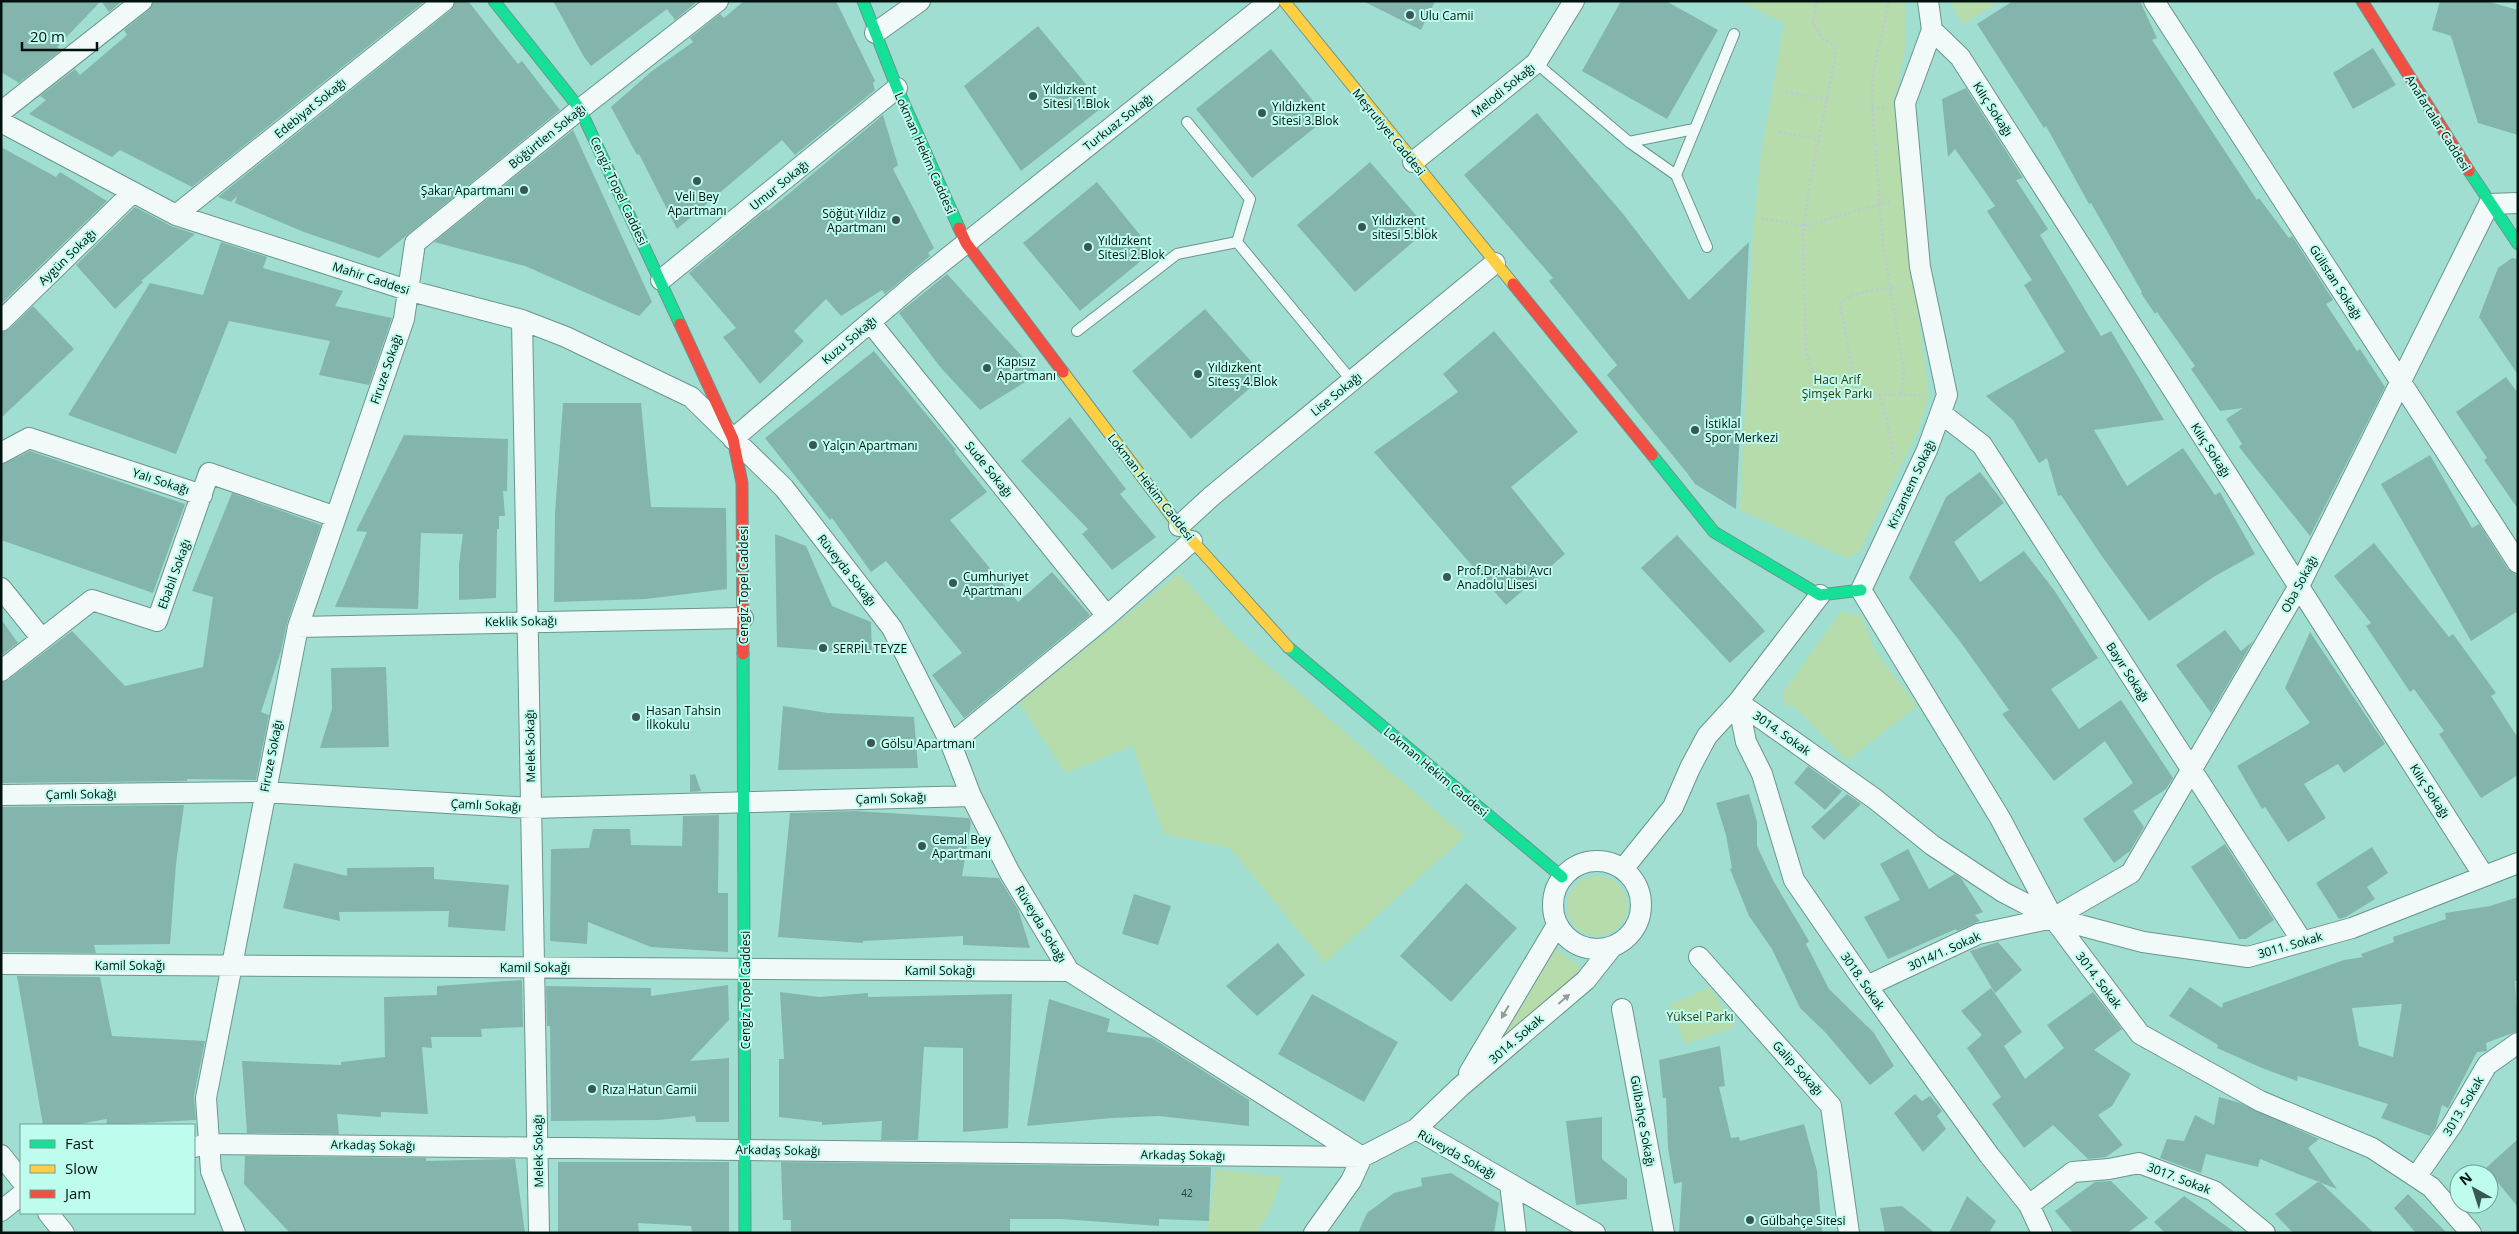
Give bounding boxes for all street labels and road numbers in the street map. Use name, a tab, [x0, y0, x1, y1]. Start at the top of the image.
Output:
street label: Melodi Sokağı	[1467, 59, 1539, 121]
street label: Anafartalar Caddesi	[2402, 72, 2474, 174]
street label: Edebiyat Sokağı	[271, 74, 349, 142]
street label: Kılıç Sokağı	[1969, 79, 2017, 139]
street label: Meşrutiyet Caddesi	[1349, 85, 1429, 179]
street label: Lokman Hekim Caddesi	[890, 89, 960, 217]
street label: Turkuaz Sokağı	[1080, 89, 1156, 155]
street label: Böğürtlen Sokağı	[505, 100, 589, 172]
street label: Cengiz Topel Caddesi	[586, 134, 652, 248]
street label: Umur Sokağı	[746, 156, 812, 214]
street label: Aygün Sokağı	[34, 225, 100, 289]
street label: Gülistan Sokağı	[2306, 241, 2366, 323]
street label: Mahir Caddesi	[330, 258, 412, 298]
street label: Kuzu Sokağı	[818, 312, 880, 368]
street label: Firuze Sokağı	[366, 332, 406, 406]
street label: Lise Sokağı	[1307, 368, 1365, 420]
street label: Kılıç Sokağı	[2187, 420, 2235, 480]
street label: Lokman Hekim Caddesi	[1104, 430, 1198, 544]
street label: Sude Sokağı	[961, 437, 1017, 501]
street label: Krizantem Sokağı	[1883, 437, 1939, 531]
street label: Yalı Sokağı	[130, 464, 192, 498]
street label: Cengiz Topel Caddesi	[735, 526, 752, 644]
street label: Rüveyda Sokağı	[814, 531, 880, 609]
street label: Ebabil Sokağı	[153, 537, 195, 611]
street label: Oba Sokağı	[2277, 552, 2321, 616]
street label: Keklik Sokağı	[485, 612, 557, 630]
street label: Bayır Sokağı	[2102, 639, 2154, 705]
street label: 3014. Sokak	[1750, 707, 1815, 760]
street label: Melek Sokağı	[521, 709, 539, 783]
street label: Firuze Sokağı	[256, 718, 286, 794]
street label: Lokman Hekim Caddesi	[1380, 723, 1492, 821]
street label: Kılıç Sokağı	[2406, 761, 2454, 821]
street label: Çamlı Sokağı	[45, 785, 117, 803]
street label: Çamlı Sokağı	[855, 788, 927, 808]
street label: Çamlı Sokağı	[450, 795, 522, 815]
street label: Rüveyda Sokağı	[1011, 882, 1071, 966]
street label: 3014/1. Sokak	[1905, 927, 1984, 975]
street label: 3011. Sokak	[2256, 927, 2325, 962]
street label: Cengiz Topel Caddesi	[737, 931, 754, 1049]
street label: 3014. Sokak	[2072, 948, 2126, 1012]
street label: 3018. Sokak	[1837, 949, 1890, 1014]
street label: Kamil Sokağı	[95, 957, 165, 974]
street label: Kamil Sokağı	[500, 959, 570, 976]
street label: Kamil Sokağı	[905, 962, 975, 979]
street label: 3014. Sokak	[1485, 1010, 1547, 1067]
street label: Galip Sokağı	[1769, 1037, 1827, 1099]
street label: 3013. Sokak	[2439, 1072, 2488, 1139]
street label: Gülbahçe Sokağı	[1627, 1074, 1659, 1168]
street label: Melek Sokağı	[529, 1114, 547, 1188]
street label: Rüveyda Sokağı	[1415, 1125, 1499, 1183]
street label: Arkadaş Sokağı	[331, 1136, 415, 1154]
street label: Arkadaş Sokağı	[736, 1141, 820, 1159]
street label: Arkadaş Sokağı	[1141, 1146, 1225, 1164]
street label: 3017. Sokak	[2145, 1158, 2214, 1198]

